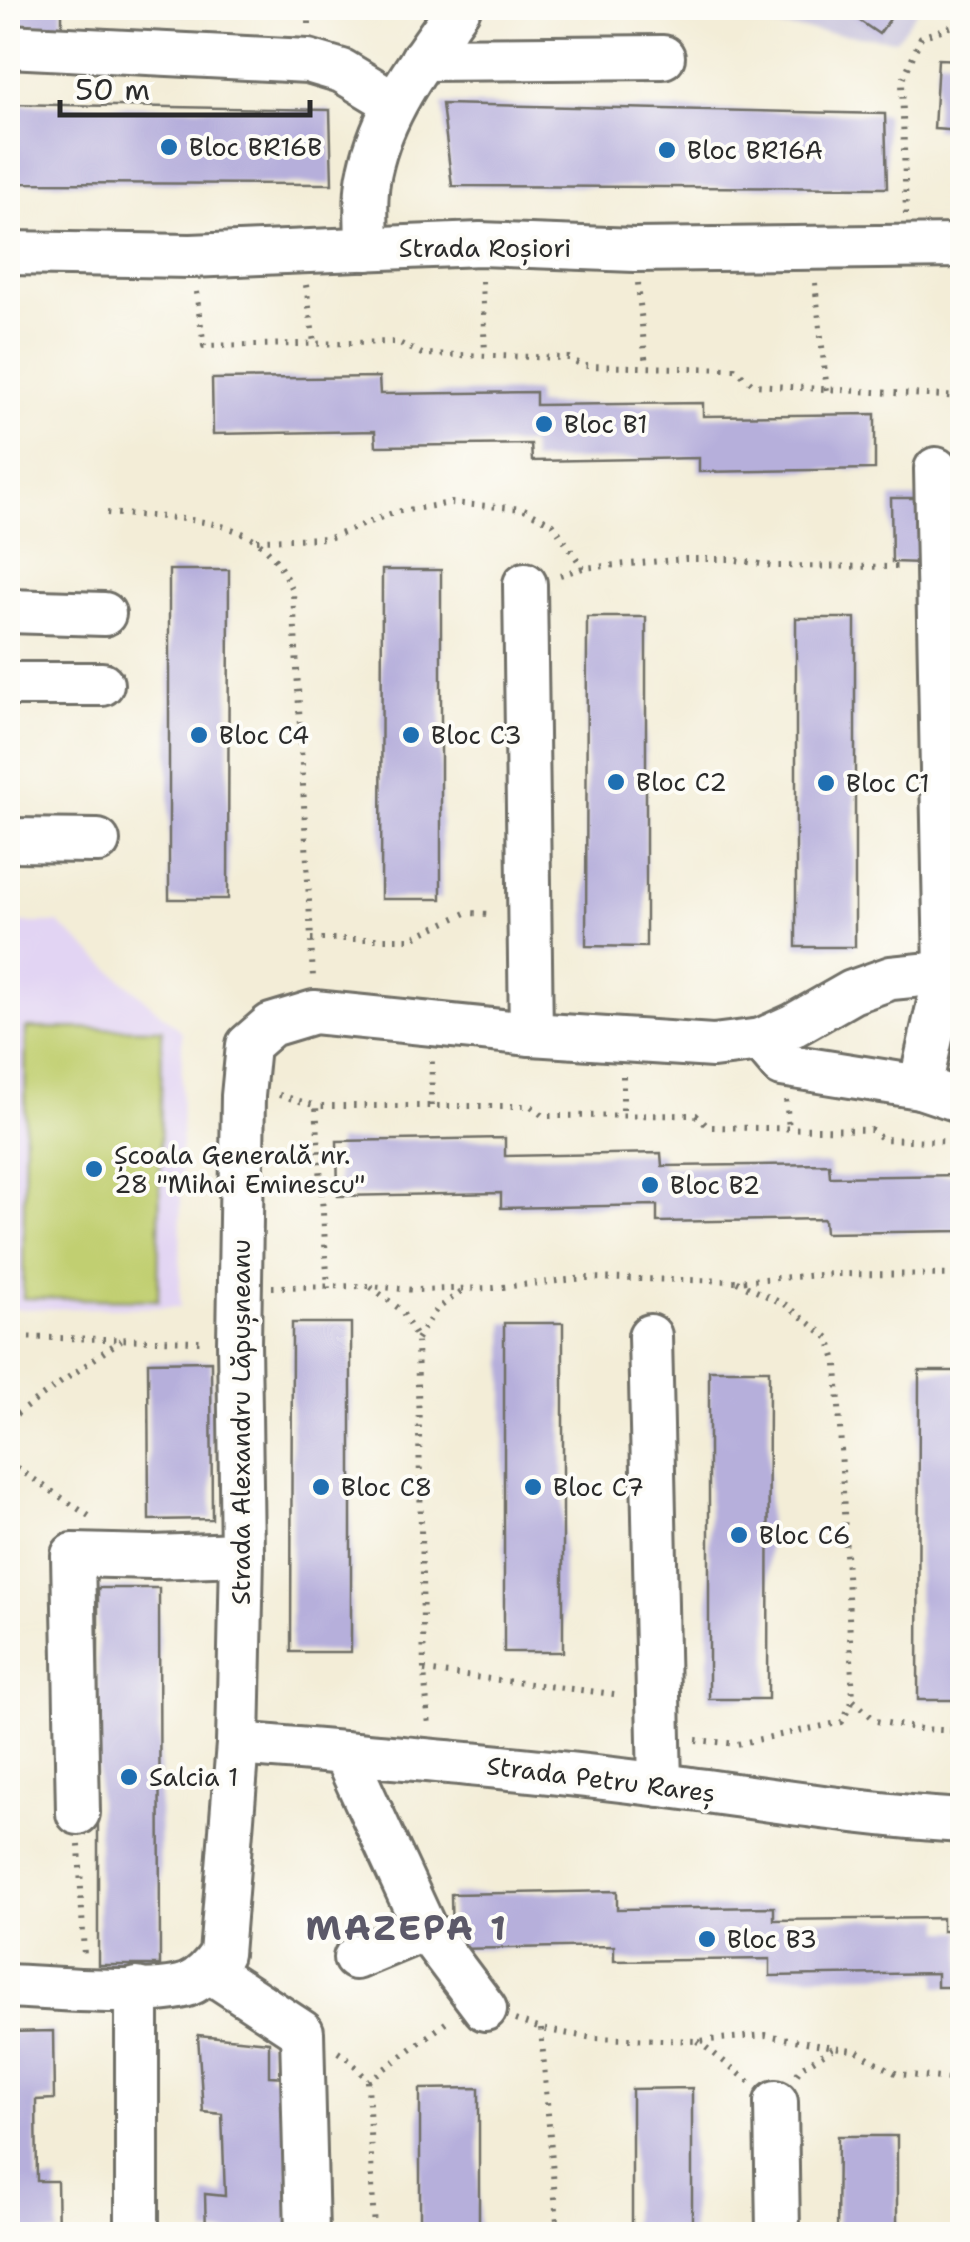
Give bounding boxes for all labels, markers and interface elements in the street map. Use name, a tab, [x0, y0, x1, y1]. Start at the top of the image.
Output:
scale bar	[60, 55, 310, 117]
text: 50 m	[75, 69, 150, 110]
place label: Bloc BR16B	[189, 130, 322, 164]
place label: Bloc BR16A	[687, 133, 823, 167]
marker: Bloc BR16B	[158, 136, 180, 158]
marker: Bloc BR16A	[656, 139, 678, 161]
street label: Strada Roșiori	[399, 231, 571, 266]
place label: Bloc B1	[564, 407, 648, 441]
marker: Bloc B1	[533, 413, 555, 435]
place label: Bloc C4	[219, 718, 309, 752]
place label: Bloc C3	[431, 718, 522, 752]
marker: Bloc C4	[188, 724, 210, 746]
marker: Bloc C3	[400, 724, 422, 746]
place label: Bloc C2	[636, 765, 727, 799]
place label: Bloc C1	[846, 766, 930, 800]
marker: Bloc C2	[605, 771, 627, 793]
marker: Bloc C1	[815, 772, 837, 794]
place label: Școala Generală nr. 28 "Mihai Eminescu"	[114, 1138, 365, 1201]
marker: Școala Generală nr. 28 "Mihai Eminescu"	[83, 1158, 105, 1180]
place label: Bloc B2	[670, 1168, 760, 1202]
marker: Bloc B2	[639, 1174, 661, 1196]
street label: Strada Alexandru Lăpușneanu	[224, 1239, 259, 1605]
place label: Bloc C8	[341, 1470, 432, 1504]
place label: Bloc C7	[553, 1470, 644, 1504]
marker: Bloc C8	[310, 1476, 332, 1498]
marker: Bloc C7	[522, 1476, 544, 1498]
place label: Bloc C6	[759, 1518, 851, 1552]
marker: Bloc C6	[728, 1524, 750, 1546]
street label: Strada Petru Rareș	[485, 1748, 717, 1811]
place label: Salcia 1	[149, 1760, 238, 1794]
marker: Salcia 1	[118, 1766, 140, 1788]
district label: MAZEPA 1	[306, 1904, 508, 1951]
place label: Bloc B3	[727, 1922, 817, 1956]
marker: Bloc B3	[696, 1928, 718, 1950]

